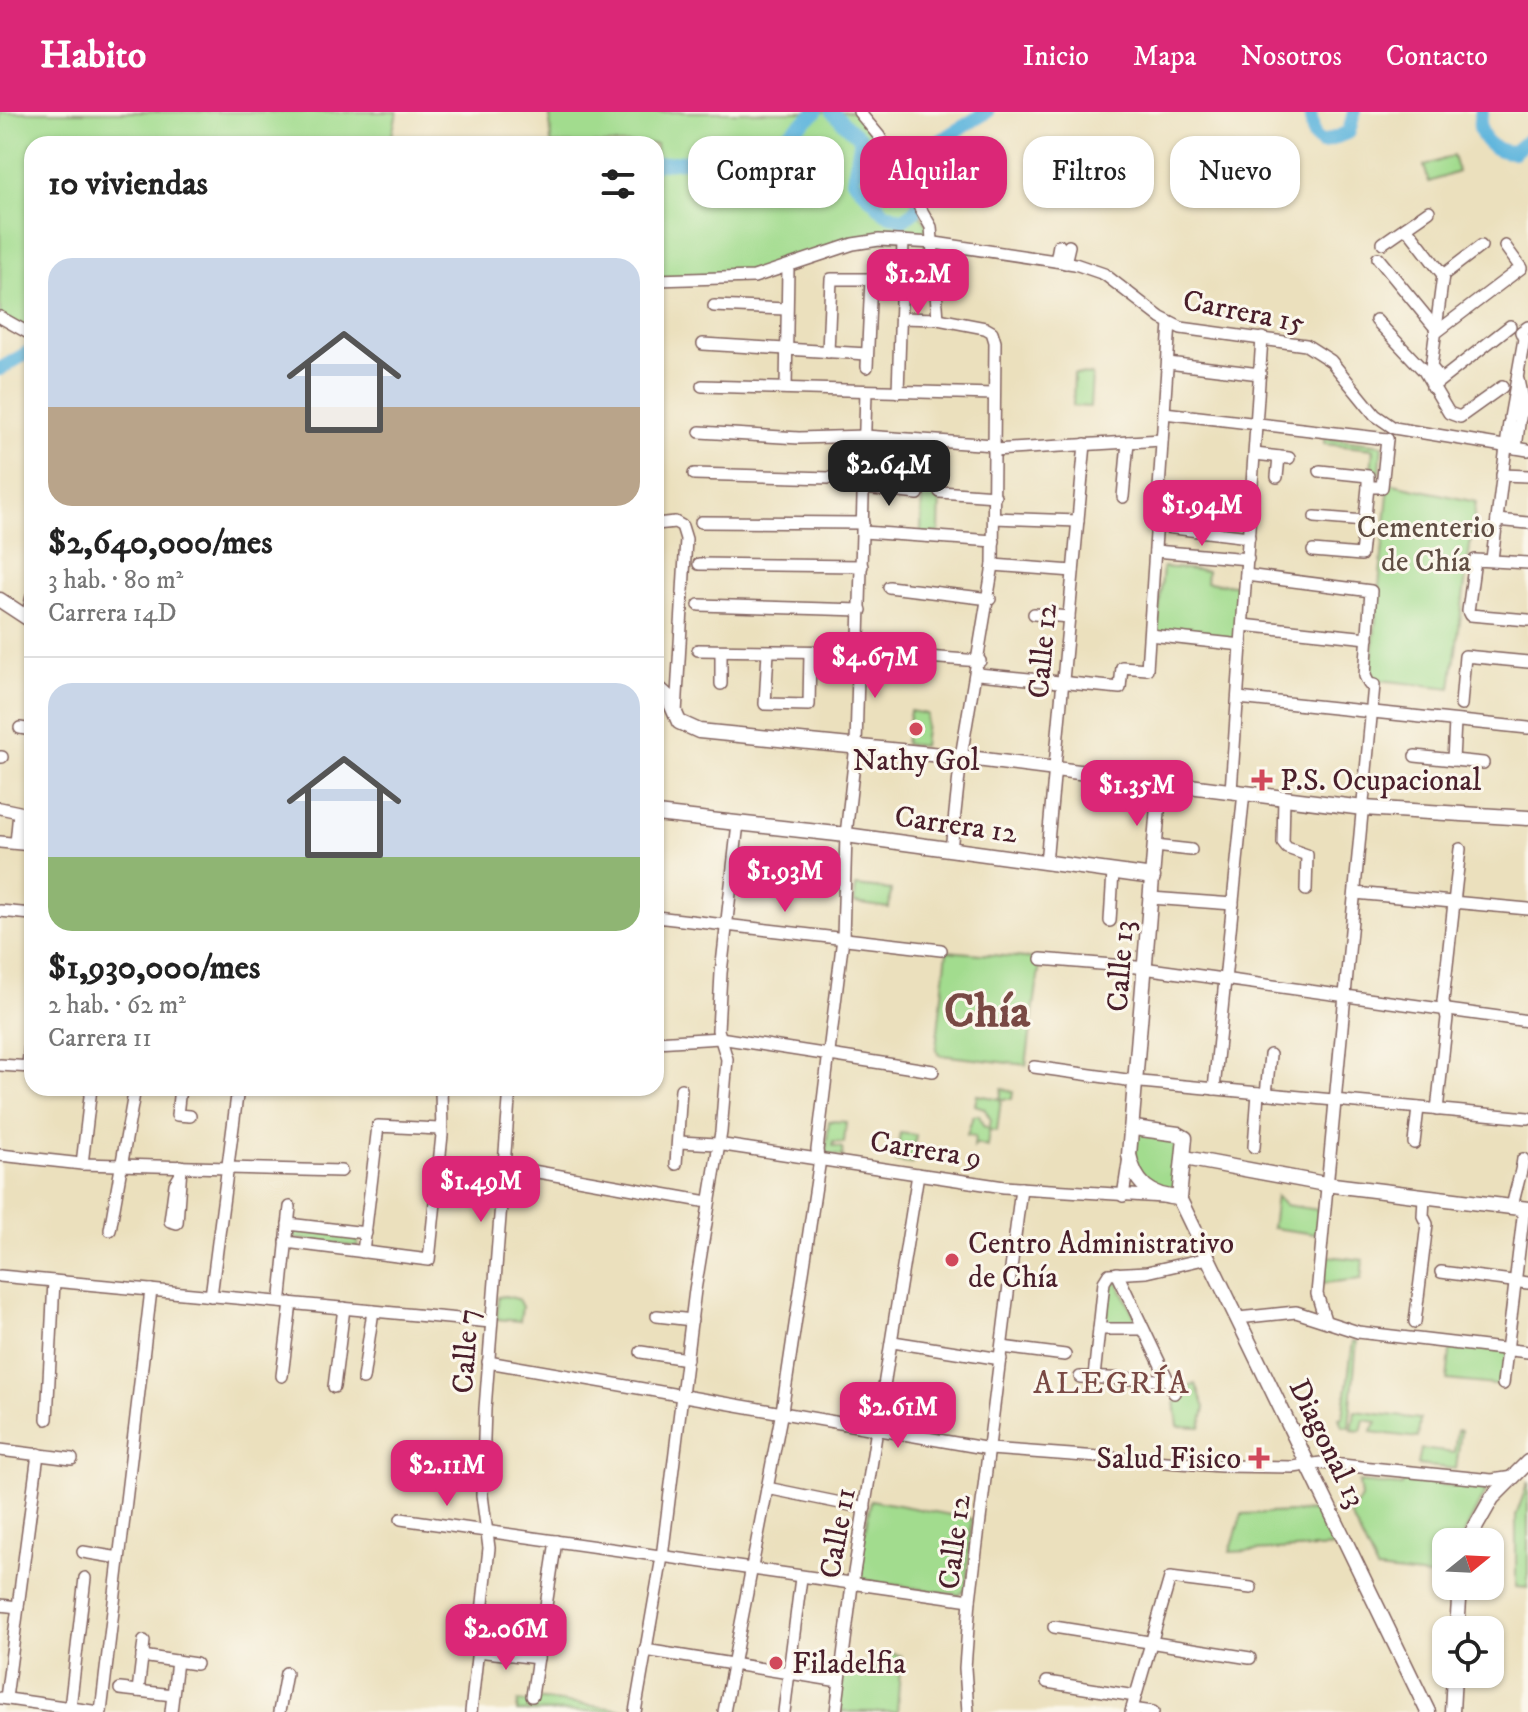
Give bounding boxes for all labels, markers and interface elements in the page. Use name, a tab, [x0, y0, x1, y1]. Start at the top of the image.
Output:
text: Habito	[40, 32, 146, 80]
text: Inicio	[1023, 39, 1089, 74]
text: Mapa	[1133, 39, 1196, 74]
text: Nosotros	[1240, 39, 1342, 74]
text: Contacto	[1386, 39, 1488, 74]
chip: Comprar	[688, 136, 844, 208]
chip: Alquilar	[860, 136, 1007, 208]
chip: Filtros	[1023, 136, 1154, 208]
chip: Nuevo	[1170, 136, 1300, 208]
icon: filters	[596, 162, 640, 206]
text: 10 viviendas	[48, 163, 208, 205]
pin: $1.2M	[862, 249, 974, 317]
text: $1.2M	[885, 258, 951, 291]
street label: Carrera 15	[1180, 283, 1308, 342]
icon: home	[272, 310, 416, 454]
pin: $2.64M	[824, 440, 954, 508]
text: $2.64M	[846, 449, 932, 482]
pin: $1.94M	[1137, 480, 1267, 548]
text: $1.94M	[1161, 489, 1243, 522]
park label: Cementerio de Chía	[1357, 510, 1495, 581]
text: $2,640,000/mes	[48, 522, 273, 564]
text: 3 hab. · 80 m²	[48, 564, 183, 597]
text: Carrera 14D	[48, 597, 177, 630]
street label: Calle 12	[1021, 602, 1066, 700]
pin: $4.67M	[810, 632, 940, 700]
text: $4.67M	[832, 641, 918, 674]
marker: Nathy Gol	[907, 720, 925, 738]
icon: home	[272, 735, 416, 879]
place label: Nathy Gol	[853, 743, 979, 780]
pin: $1.35M	[1072, 760, 1202, 828]
place label: P.S. Ocupacional	[1280, 763, 1481, 800]
text: $1.35M	[1099, 769, 1175, 802]
marker: P.S. Ocupacional	[1251, 769, 1273, 791]
street label: Carrera 12	[892, 799, 1020, 852]
pin: $1.93M	[720, 846, 850, 914]
text: $1.93M	[747, 855, 823, 888]
street label: Calle 13	[1100, 919, 1143, 1013]
text: $1,930,000/mes	[48, 947, 260, 989]
district label: Chía	[944, 984, 1031, 1042]
text: 2 hab. · 62 m²	[48, 989, 186, 1022]
text: Carrera 11	[48, 1022, 152, 1055]
street label: Carrera 9	[867, 1123, 984, 1178]
pin: $1.49M	[416, 1156, 546, 1224]
text: $1.49M	[440, 1165, 522, 1198]
place label: Centro Administrativo de Chía	[968, 1226, 1234, 1297]
marker: Centro Administrativo de Chía	[943, 1251, 961, 1269]
street label: Calle 7	[445, 1307, 488, 1395]
district label: ALEGRÍA	[1033, 1364, 1191, 1404]
street label: Diagonal 13	[1280, 1373, 1374, 1514]
pin: $2.61M	[833, 1382, 963, 1450]
text: $2.61M	[858, 1391, 938, 1424]
pin: $2.11M	[382, 1440, 512, 1508]
place label: Salud Fisico	[1096, 1441, 1241, 1478]
marker: Salud Fisico	[1248, 1447, 1270, 1469]
text: $2.11M	[409, 1449, 485, 1482]
street label: Calle 11	[812, 1485, 865, 1582]
street label: Calle 12	[931, 1492, 980, 1592]
north arrow	[1432, 1528, 1504, 1600]
map controls	[1432, 1528, 1504, 1688]
pin: $2.06M	[441, 1604, 571, 1672]
text: $2.06M	[464, 1613, 548, 1646]
button: locate	[1432, 1616, 1504, 1688]
place label: Filadelfia	[792, 1646, 906, 1683]
marker: Filadelfia	[767, 1654, 785, 1672]

